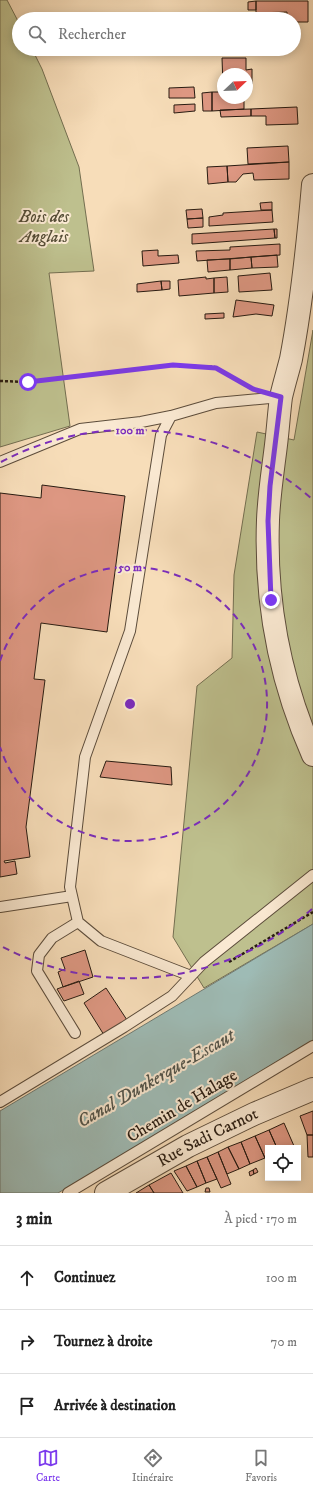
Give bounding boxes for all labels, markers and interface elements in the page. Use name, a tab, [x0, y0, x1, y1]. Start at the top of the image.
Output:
search box	[12, 12, 301, 56]
icon: search	[26, 23, 48, 45]
text: Rechercher	[58, 25, 126, 44]
north arrow	[217, 68, 253, 104]
park label: Bois des Anglais	[18, 206, 70, 248]
route start	[19, 373, 37, 391]
text: 100 m	[116, 423, 144, 438]
text: 50 m	[117, 560, 142, 575]
route end	[262, 591, 280, 609]
centre of rings	[123, 697, 137, 711]
water label: Canal Dunkerque-Escaut	[74, 1024, 240, 1133]
street label: Chemin de Halage	[123, 1064, 241, 1148]
street label: Rue Sadi Carnot	[153, 1102, 262, 1172]
map controls	[265, 1145, 301, 1181]
button: locate	[265, 1145, 301, 1181]
text: 3 min	[16, 1208, 52, 1230]
text: À pied · 170 m	[224, 1211, 297, 1227]
icon: ahead	[16, 1267, 38, 1289]
text: Continuez	[54, 1268, 115, 1287]
text: 100 m	[266, 1270, 297, 1286]
icon: right	[16, 1331, 38, 1353]
text: Tournez à droite	[54, 1332, 152, 1351]
text: 70 m	[271, 1334, 297, 1350]
icon: arrive	[16, 1395, 38, 1417]
text: Arrivée à destination	[54, 1396, 176, 1415]
tab: Carte	[36, 1447, 60, 1485]
tab: Itinéraire	[132, 1447, 173, 1485]
tab: Favoris	[245, 1447, 277, 1485]

